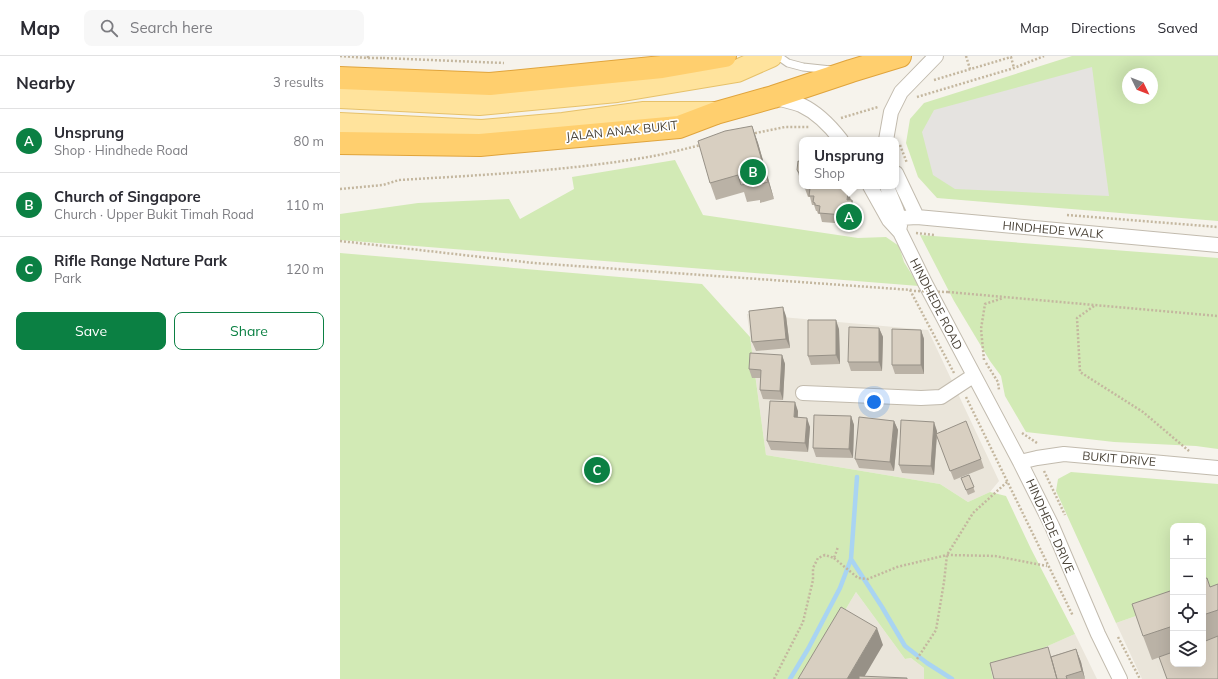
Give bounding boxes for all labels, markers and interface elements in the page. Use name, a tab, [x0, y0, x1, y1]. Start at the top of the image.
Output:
search box	[84, 10, 364, 46]
text: Map	[20, 16, 60, 40]
icon: search	[98, 17, 120, 39]
text: Search here	[130, 18, 213, 37]
text: Map	[1020, 19, 1049, 37]
text: Directions	[1071, 19, 1136, 37]
text: Saved	[1158, 19, 1198, 37]
north arrow	[1122, 68, 1158, 104]
text: Nearby	[16, 72, 75, 93]
text: 3 results	[273, 74, 324, 90]
street label: JALAN ANAK BUKIT	[565, 117, 679, 144]
text: Unsprung	[54, 123, 124, 142]
text: A	[24, 133, 34, 149]
text: 80 m	[294, 133, 324, 149]
popup	[799, 137, 899, 189]
text: Shop · Hindhede Road	[54, 142, 188, 158]
text: Unsprung	[814, 146, 884, 165]
pin: B	[740, 157, 766, 187]
text: Shop	[814, 165, 845, 181]
text: Church of Singapore	[54, 187, 201, 206]
text: B	[25, 197, 33, 213]
text: 110 m	[286, 197, 324, 213]
pin: A	[836, 202, 862, 232]
text: Church · Upper Bukit Timah Road	[54, 206, 254, 222]
street label: HINDHEDE WALK	[1002, 218, 1105, 241]
text: Rifle Range Nature Park	[54, 251, 227, 270]
street label: HINDHEDE ROAD	[907, 255, 966, 352]
text: C	[25, 261, 33, 277]
text: 120 m	[286, 261, 324, 277]
text: Park	[54, 270, 81, 286]
button: Save	[16, 312, 166, 350]
button: Share	[174, 312, 324, 350]
your location	[864, 392, 884, 412]
street label: BUKIT DRIVE	[1082, 448, 1156, 469]
pin: C	[584, 455, 610, 485]
street label: HINDHEDE DRIVE	[1023, 476, 1078, 575]
map controls	[1170, 523, 1206, 667]
button: +	[1170, 523, 1206, 559]
button: −	[1170, 559, 1206, 595]
button: locate	[1170, 595, 1206, 631]
button: layers	[1170, 631, 1206, 667]

